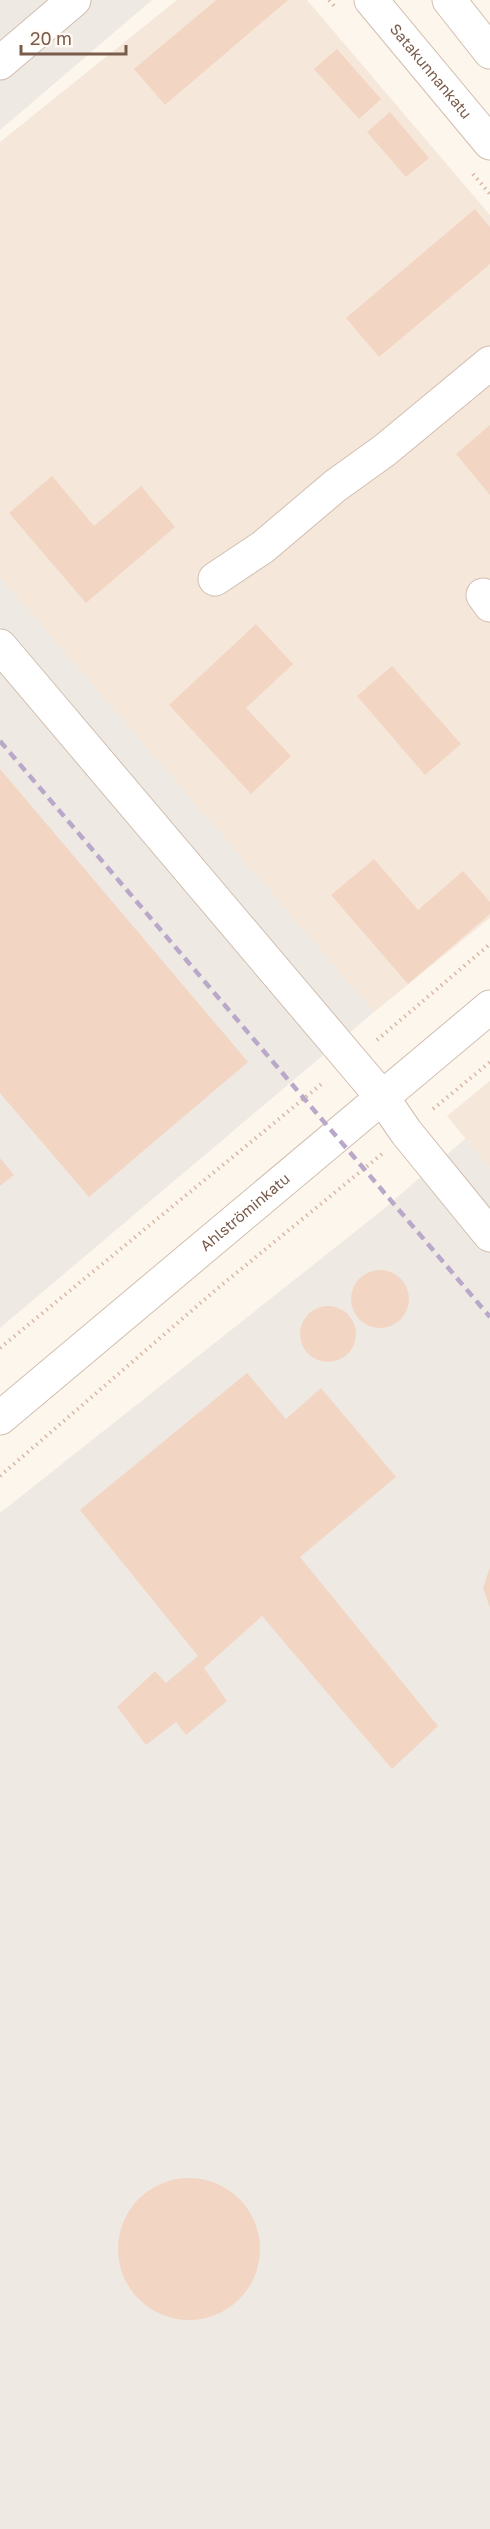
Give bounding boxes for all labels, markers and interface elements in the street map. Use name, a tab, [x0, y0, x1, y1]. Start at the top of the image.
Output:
scale bar	[21, 18, 126, 56]
street label: Satakunnankatu	[387, 20, 476, 122]
text: 20 m	[30, 27, 72, 49]
street label: Ahlströminkatu	[196, 1169, 293, 1254]

